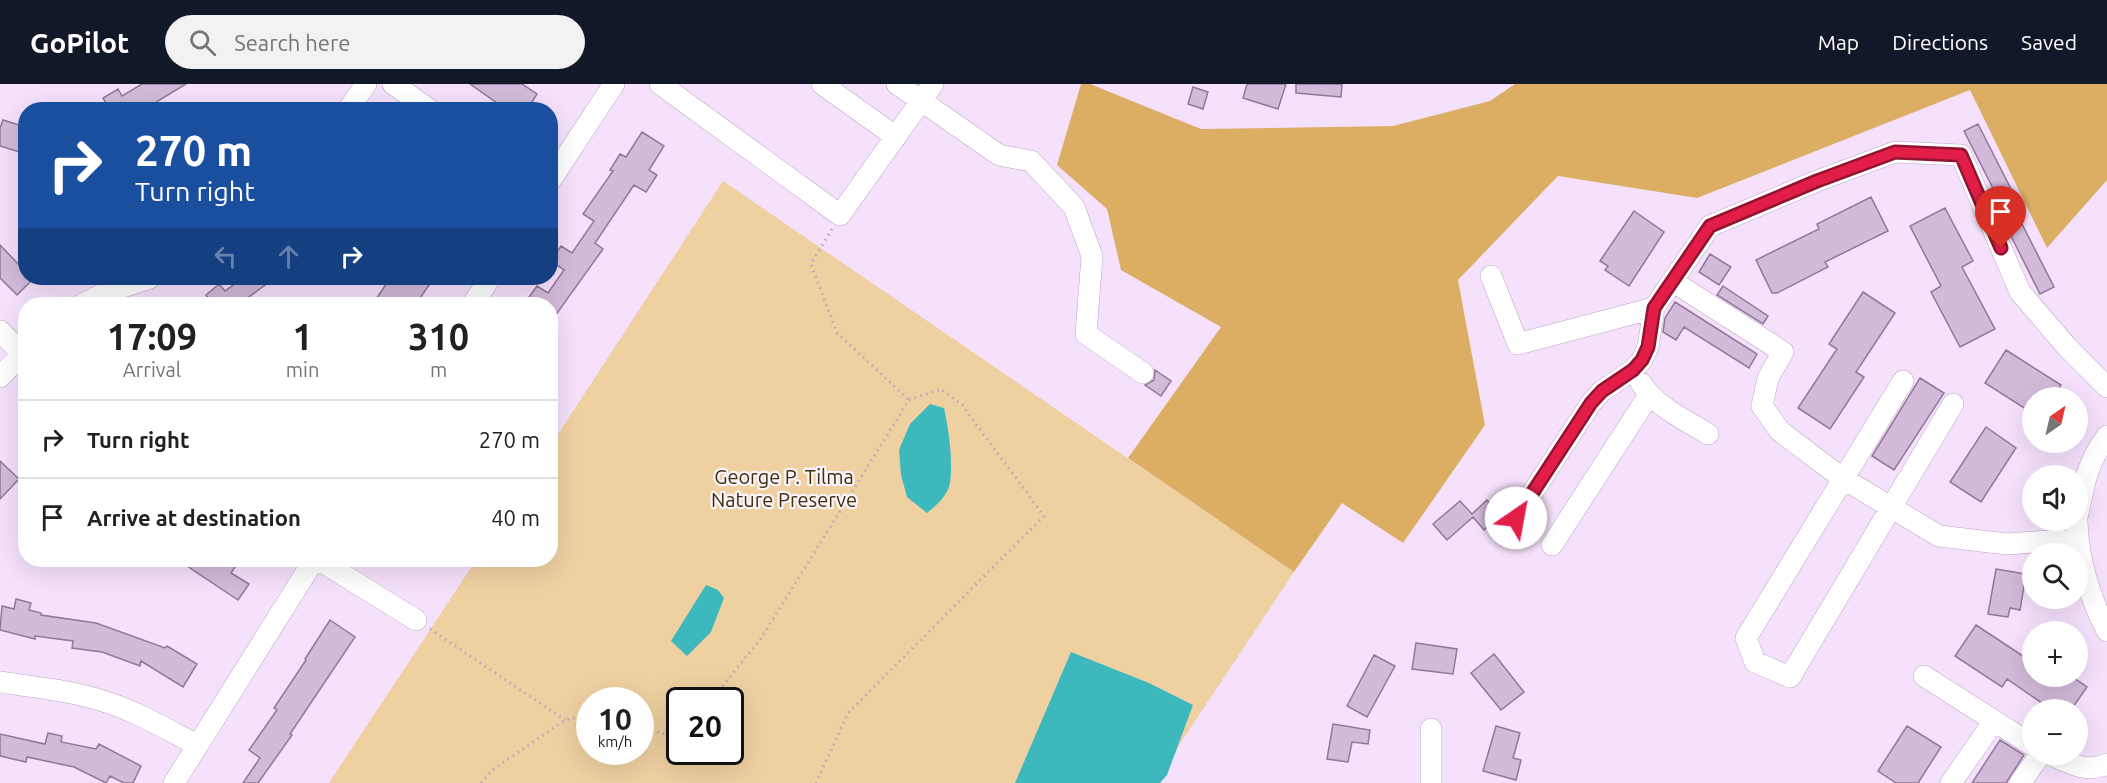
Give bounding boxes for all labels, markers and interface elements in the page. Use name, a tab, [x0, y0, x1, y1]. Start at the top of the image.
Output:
search box	[165, 15, 585, 69]
icon: search	[186, 26, 219, 59]
text: GoPilot	[30, 27, 129, 58]
text: Search here	[234, 30, 350, 55]
text: Map	[1818, 30, 1859, 54]
text: Directions	[1892, 30, 1988, 54]
text: Saved	[2021, 30, 2077, 54]
icon: right	[36, 126, 114, 204]
text: 270 m	[135, 127, 252, 174]
text: Turn right	[135, 176, 255, 206]
pin	[1975, 186, 2026, 248]
icon: arrive	[1984, 195, 2017, 228]
icon: left	[209, 240, 242, 273]
icon: ahead	[272, 240, 305, 273]
icon: right	[335, 240, 368, 273]
text: 17:09	[107, 316, 197, 357]
text: 1	[292, 316, 313, 357]
text: 310	[408, 316, 469, 357]
text: Arrival	[123, 358, 181, 381]
text: min	[286, 358, 319, 381]
text: m	[430, 358, 447, 381]
north arrow	[2022, 387, 2088, 453]
map controls	[2022, 387, 2088, 765]
icon: right	[36, 423, 69, 456]
text: Turn right	[87, 427, 189, 452]
text: 270 m	[479, 427, 540, 452]
park label: George P. Tilma Nature Preserve	[711, 465, 857, 511]
button: sound	[2022, 465, 2088, 531]
position arrow	[1484, 486, 1548, 550]
icon: arrive	[36, 501, 69, 534]
text: Arrive at destination	[87, 505, 301, 530]
text: 40 m	[491, 505, 540, 530]
button: search	[2022, 543, 2088, 609]
button: +	[2022, 621, 2088, 687]
speed limit sign: 20	[666, 687, 744, 765]
button: −	[2022, 699, 2088, 765]
text: 10	[598, 702, 632, 736]
text: km/h	[598, 733, 632, 750]

